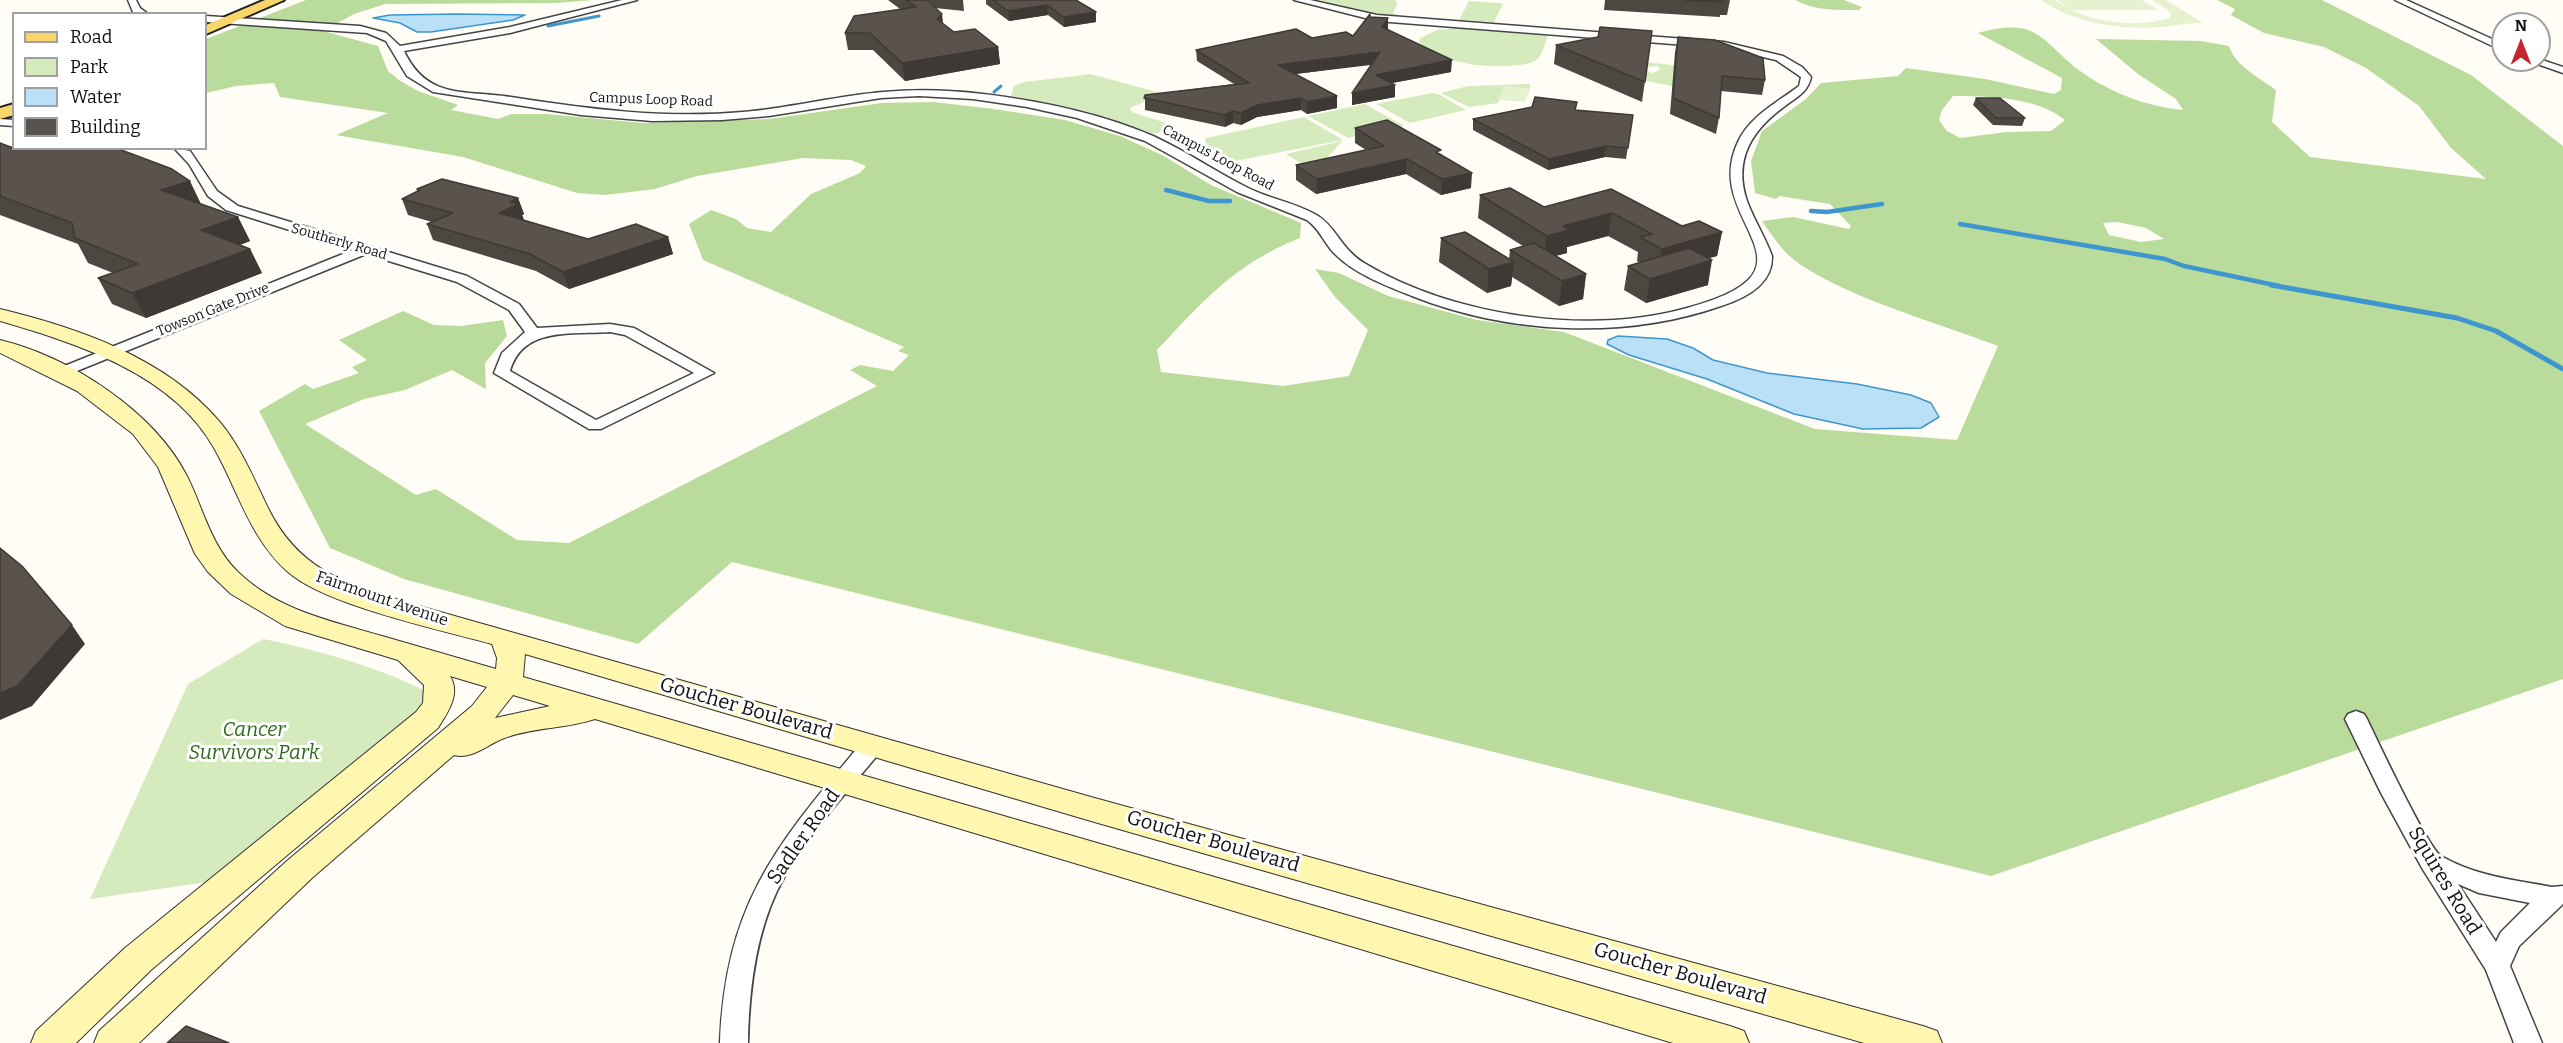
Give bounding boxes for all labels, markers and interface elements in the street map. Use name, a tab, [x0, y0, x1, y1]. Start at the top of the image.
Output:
legend	[12, 12, 207, 150]
north arrow	[2491, 12, 2551, 72]
text: N	[2515, 16, 2527, 35]
text: Road	[70, 26, 112, 48]
text: Park	[70, 56, 108, 78]
text: Water	[70, 86, 121, 108]
street label: Campus Loop Road	[589, 89, 713, 111]
text: Building	[70, 116, 141, 138]
street label: Campus Loop Road	[1159, 121, 1277, 195]
street label: Southerly Road	[289, 220, 389, 264]
street label: Towson Gate Drive	[154, 280, 272, 340]
street label: Fairmount Avenue	[313, 567, 451, 631]
street label: Goucher Boulevard	[657, 673, 835, 745]
park label: Cancer Survivors Park	[188, 718, 320, 765]
street label: Sadler Road	[762, 785, 846, 889]
street label: Goucher Boulevard	[1124, 806, 1302, 878]
street label: Squires Road	[2402, 823, 2486, 939]
street label: Goucher Boulevard	[1591, 938, 1769, 1010]

